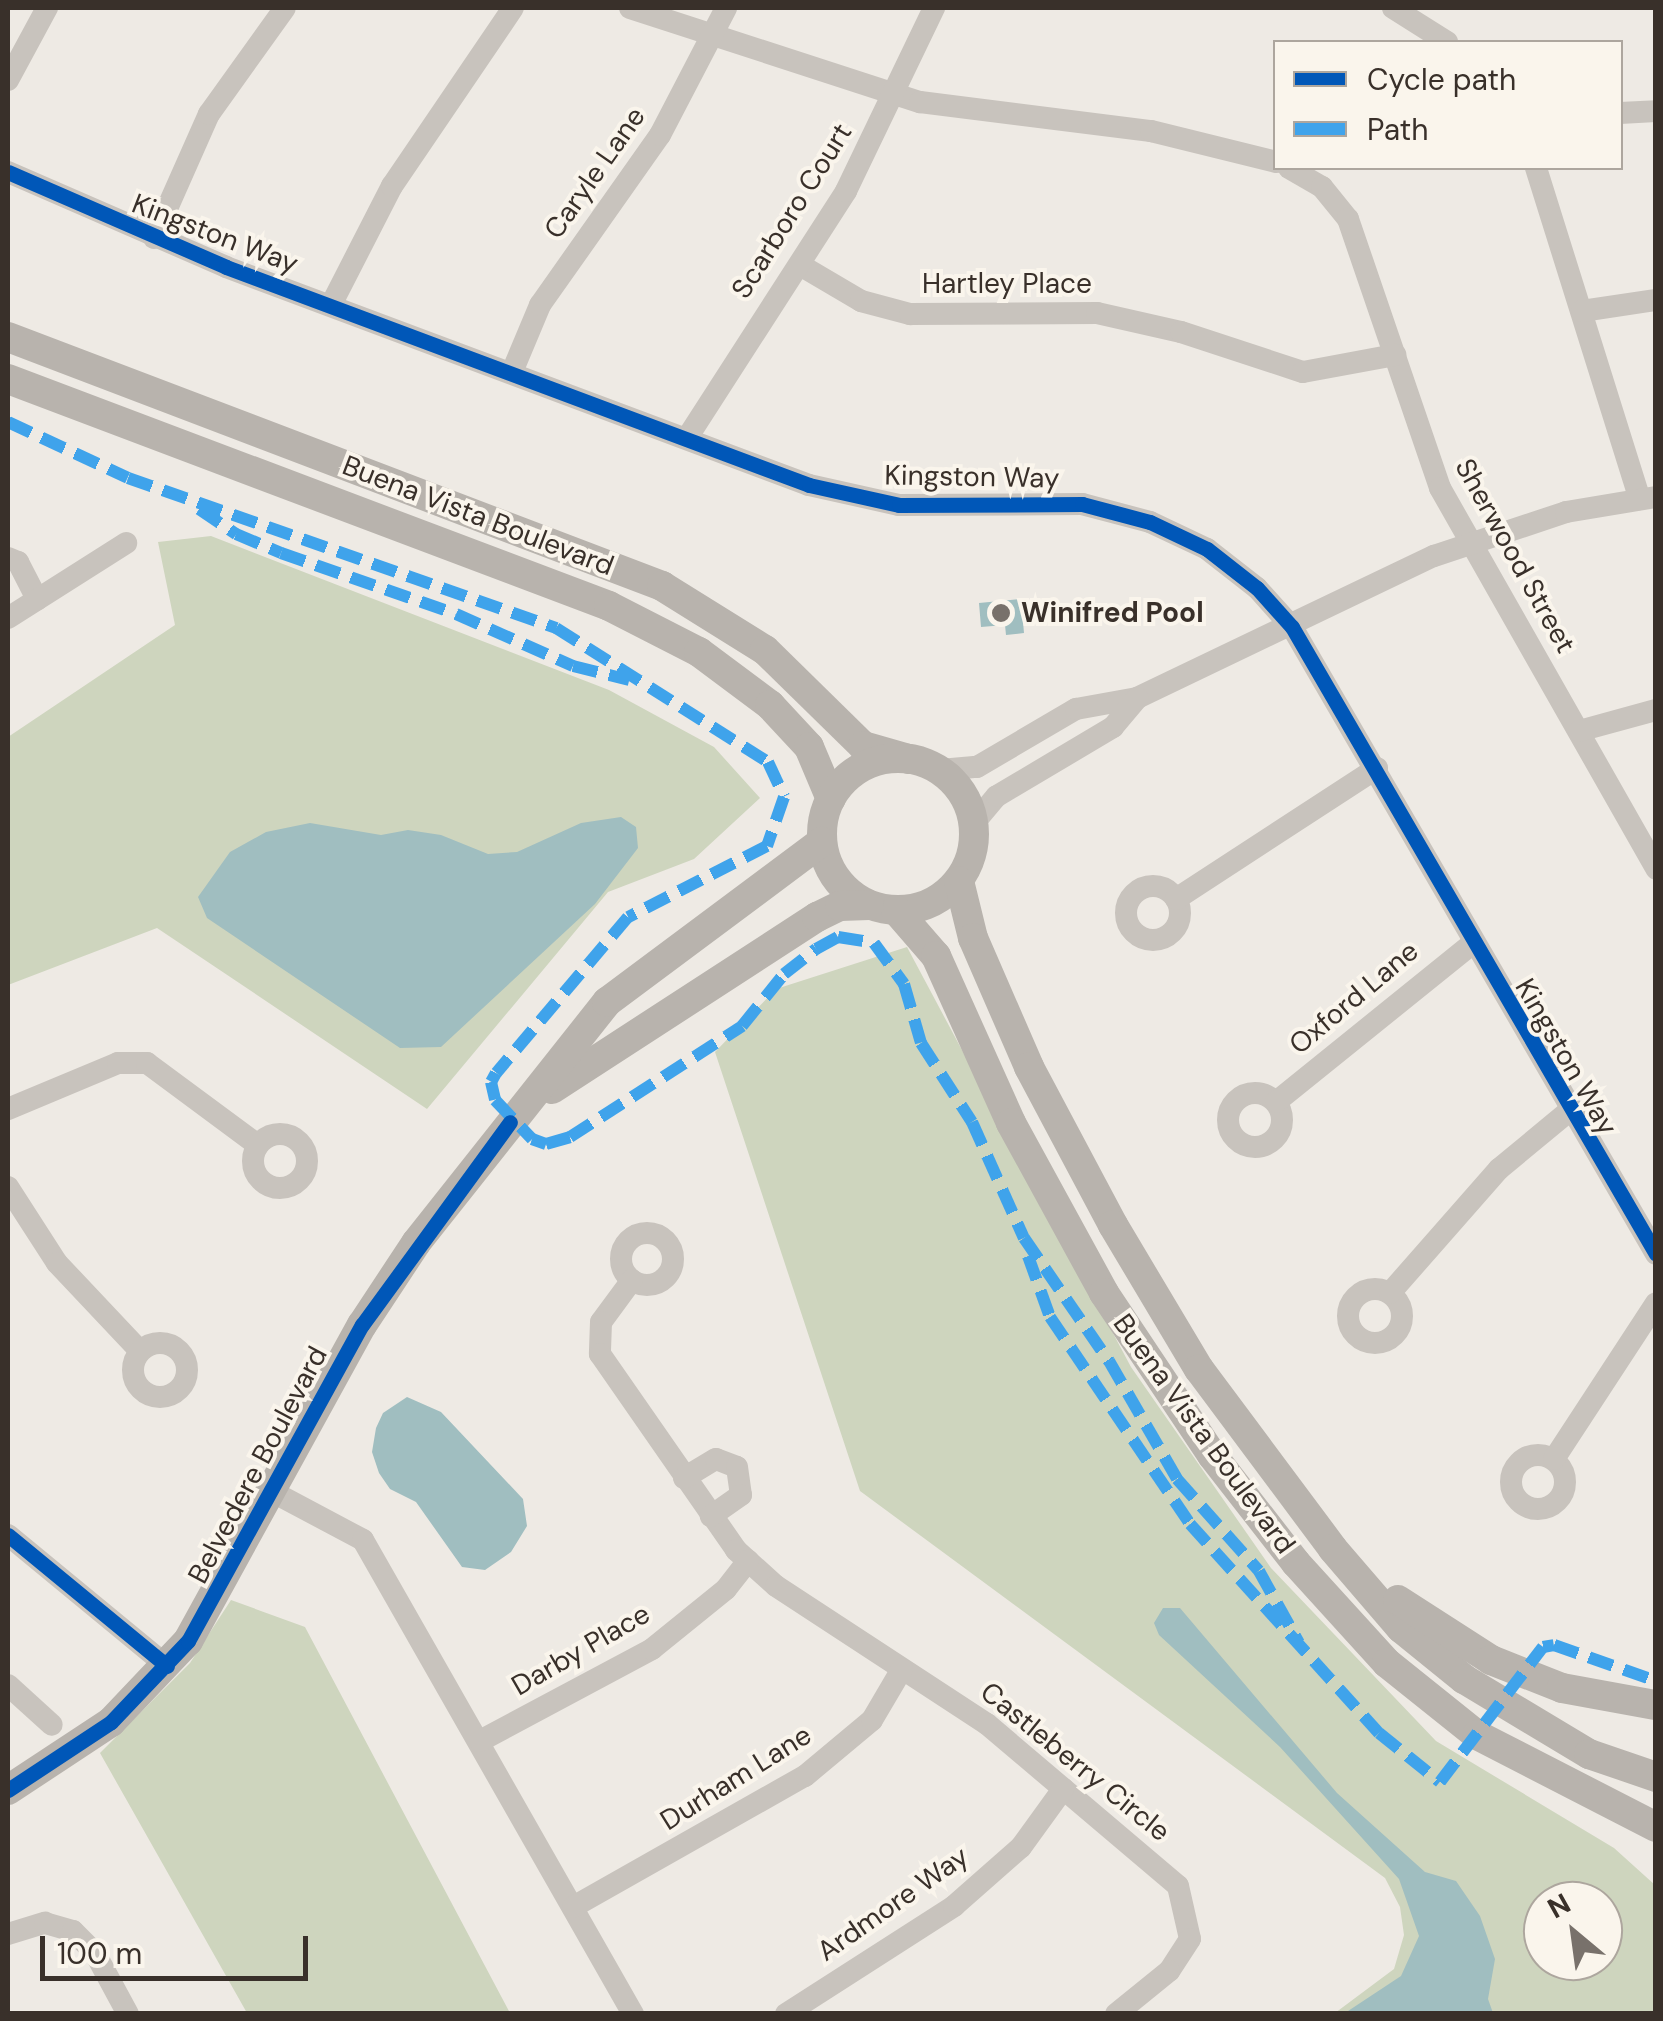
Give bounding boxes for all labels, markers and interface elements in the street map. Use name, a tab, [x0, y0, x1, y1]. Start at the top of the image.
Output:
legend	[1273, 40, 1623, 170]
text: Cycle path	[1367, 60, 1516, 99]
street label: Caryle Lane	[537, 101, 653, 245]
text: Path	[1367, 110, 1429, 149]
street label: Scarboro Court	[725, 117, 859, 305]
street label: Kingston Way	[127, 187, 303, 281]
street label: Hartley Place	[922, 267, 1092, 301]
street label: Buena Vista Boulevard	[338, 449, 618, 583]
street label: Sherwood Street	[1448, 453, 1582, 659]
street label: Kingston Way	[884, 459, 1060, 495]
place label: Winifred Pool	[1021, 596, 1204, 630]
marker: Winifred Pool	[990, 602, 1012, 624]
street label: Oxford Lane	[1283, 934, 1425, 1062]
street label: Kingston Way	[1508, 973, 1624, 1141]
street label: Buena Vista Boulevard	[1106, 1308, 1302, 1560]
street label: Belvedere Boulevard	[181, 1341, 335, 1589]
street label: Darby Place	[506, 1597, 656, 1703]
street label: Castleberry Circle	[974, 1675, 1176, 1849]
street label: Durham Lane	[654, 1718, 818, 1838]
street label: Ardmore Way	[811, 1840, 975, 1968]
north arrow	[1523, 1881, 1623, 1981]
text: N	[1541, 1885, 1577, 1927]
scale bar	[45, 1916, 312, 1978]
text: 100 m	[57, 1934, 142, 1973]

